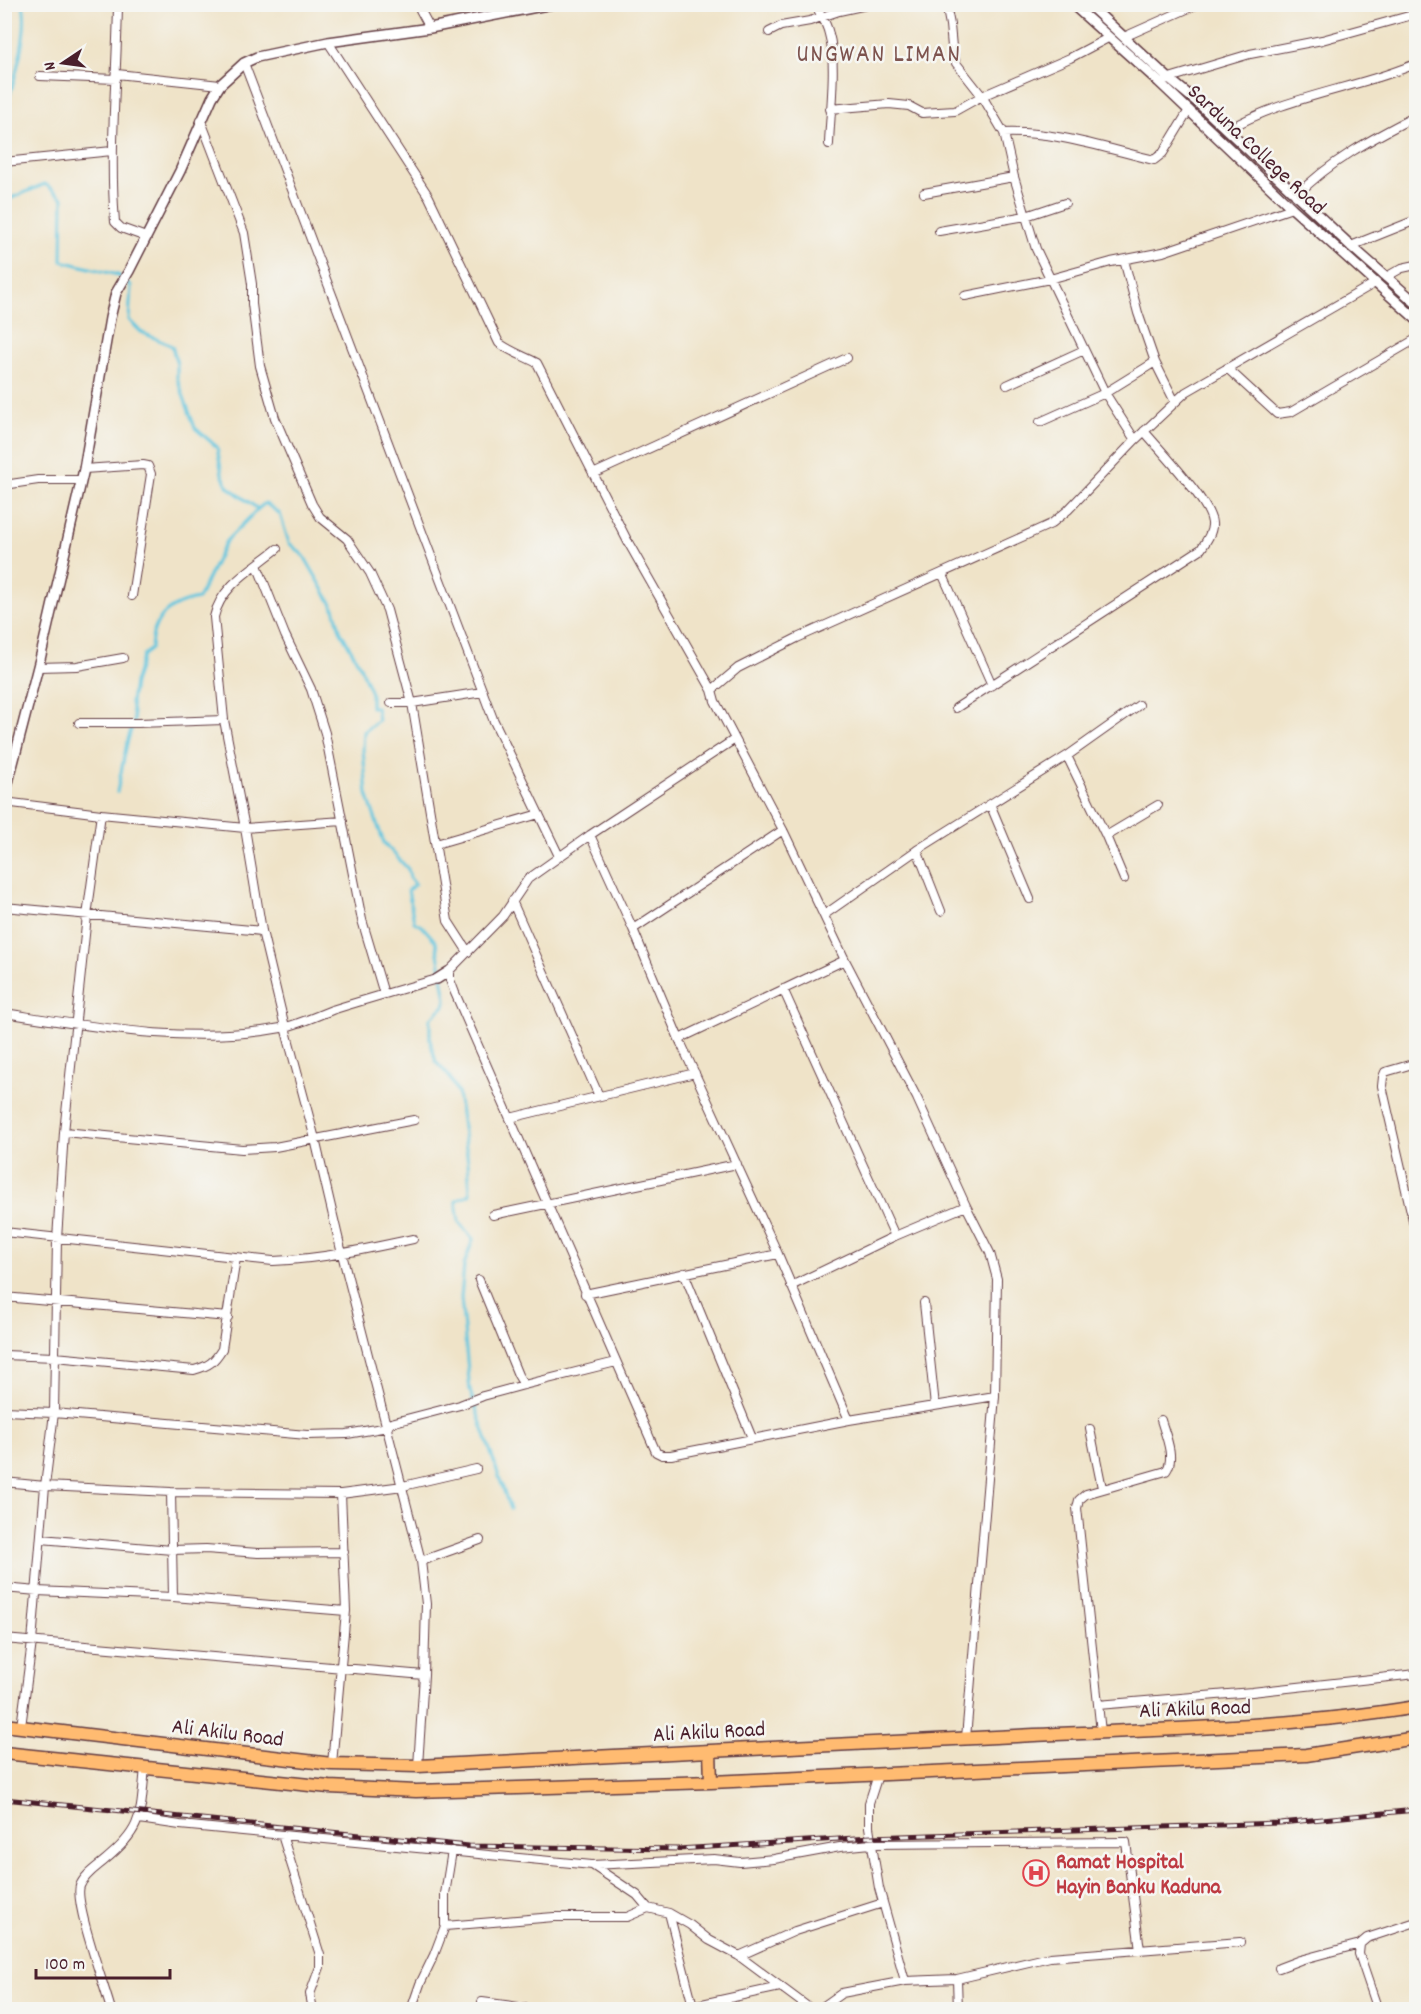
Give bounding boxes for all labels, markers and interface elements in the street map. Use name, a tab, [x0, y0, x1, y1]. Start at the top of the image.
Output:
north arrow	[33, 33, 93, 93]
district label: UNGWAN LIMAN	[796, 37, 962, 74]
text: N	[39, 59, 63, 72]
street label: Sarduna College Road	[1179, 78, 1332, 223]
street label: Ali Akilu Road	[1138, 1693, 1252, 1728]
street label: Ali Akilu Road	[170, 1712, 285, 1757]
street label: Ali Akilu Road	[652, 1715, 766, 1752]
place label: Ramat Hospital Hayin Banku Kaduna	[1056, 1848, 1222, 1904]
hospital icon: Ramat Hospital Hayin Banku Kaduna	[1021, 1858, 1051, 1888]
scale bar	[36, 1942, 170, 1980]
text: 100 m	[45, 1953, 85, 1978]

